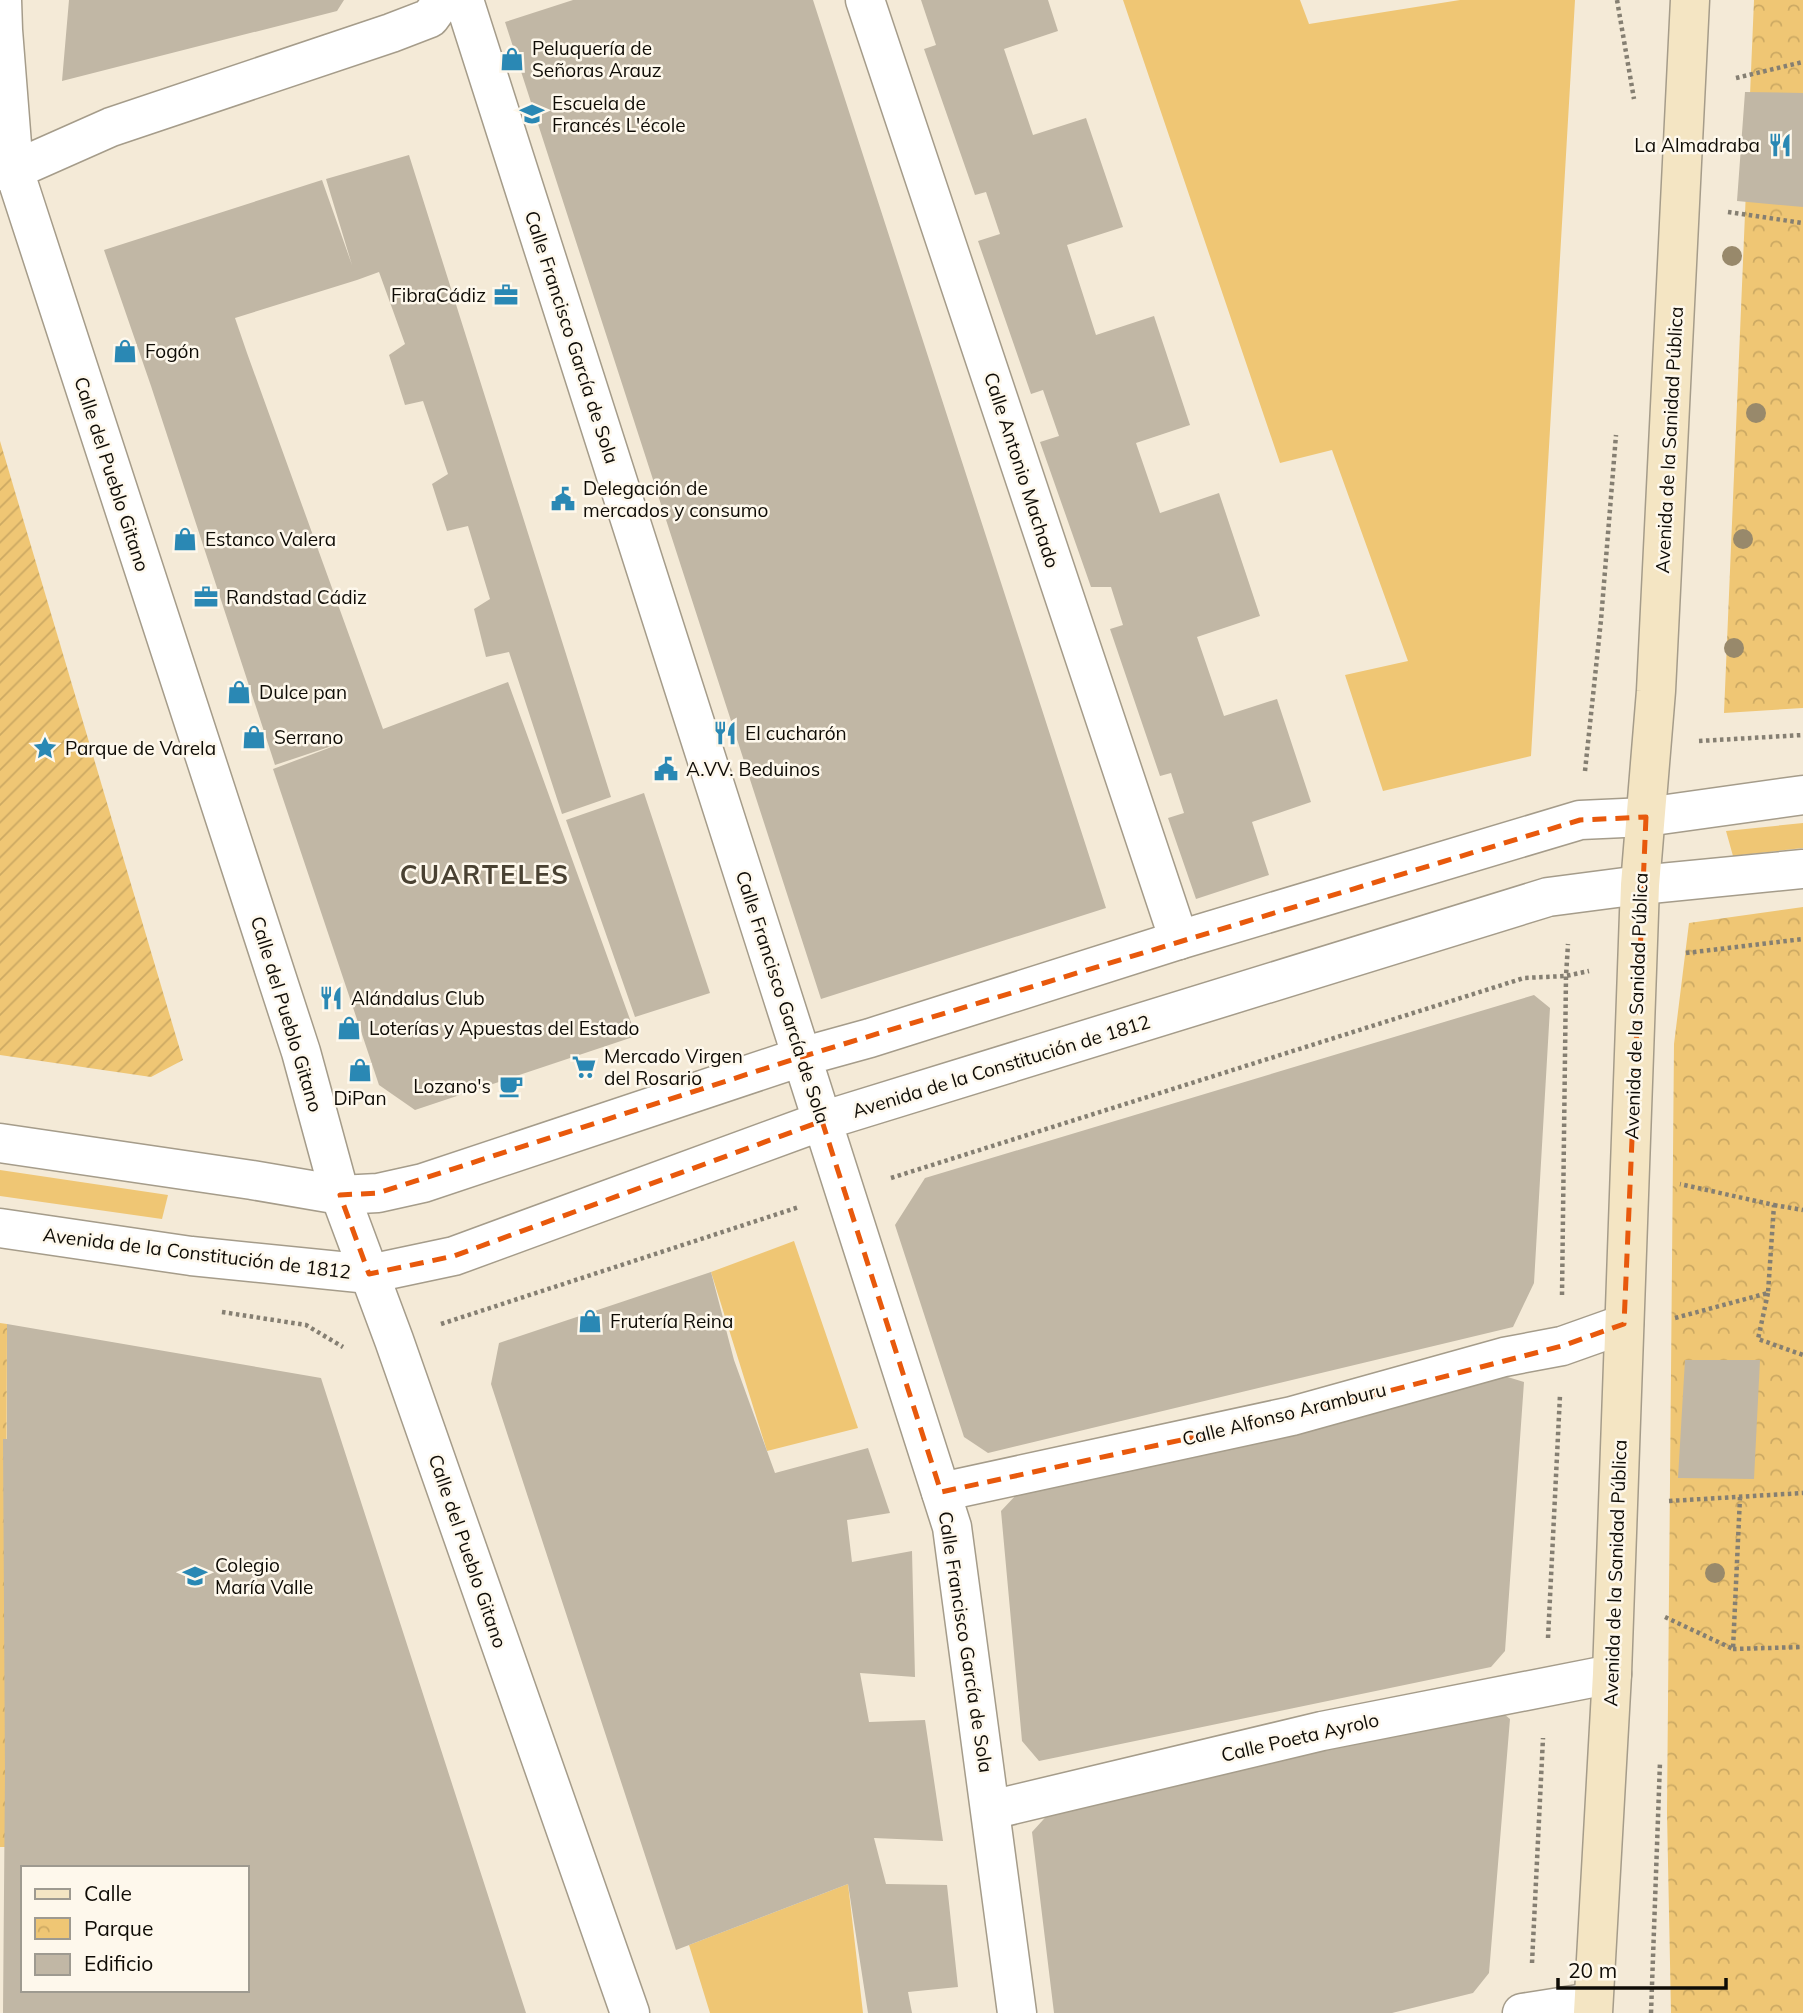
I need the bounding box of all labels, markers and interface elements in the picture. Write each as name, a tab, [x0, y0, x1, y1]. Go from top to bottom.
place label: Peluquería de Señoras Arauz	[532, 36, 662, 82]
shop icon: Peluquería de Señoras Arauz	[498, 45, 526, 73]
place label: Escuela de Francés L'école	[552, 91, 686, 137]
school or university icon: Escuela de Francés L'école	[518, 100, 546, 128]
restaurant icon: La Almadraba	[1766, 131, 1794, 159]
place label: La Almadraba	[1634, 133, 1760, 157]
street label: Calle Francisco García de Sola	[520, 208, 624, 466]
office icon: FibraCádiz	[492, 281, 520, 309]
place label: FibraCádiz	[391, 283, 486, 307]
street label: Avenida de la Sanidad Pública	[1650, 306, 1688, 574]
shop icon: Fogón	[111, 337, 139, 365]
place label: Fogón	[145, 339, 200, 363]
street label: Calle Antonio Machado	[979, 369, 1065, 571]
street label: Calle del Pueblo Gitano	[69, 374, 155, 574]
place label: Delegación de mercados y consumo	[583, 476, 768, 522]
public building icon: Delegación de mercados y consumo	[549, 485, 577, 513]
shop icon: Estanco Valera	[171, 525, 199, 553]
place label: Estanco Valera	[205, 527, 336, 551]
office icon: Randstad Cádiz	[192, 583, 220, 611]
place label: Randstad Cádiz	[226, 585, 367, 609]
shop icon: Dulce pan	[225, 678, 253, 706]
place label: Dulce pan	[259, 680, 347, 704]
restaurant icon: El cucharón	[711, 719, 739, 747]
place label: El cucharón	[745, 721, 847, 745]
shop icon: Serrano	[240, 723, 268, 751]
place label: Serrano	[274, 725, 343, 749]
place icon: Parque de Varela	[31, 734, 59, 762]
place label: Parque de Varela	[65, 736, 216, 760]
public building icon: A.VV. Beduinos	[652, 755, 680, 783]
place label: A.VV. Beduinos	[686, 757, 820, 781]
district label: CUARTELES	[400, 858, 570, 891]
street label: Calle Francisco García de Sola	[731, 868, 835, 1126]
street label: Avenida de la Sanidad Pública	[1619, 872, 1653, 1140]
street label: Calle del Pueblo Gitano	[246, 913, 328, 1115]
restaurant icon: Alándalus Club	[317, 984, 345, 1012]
place label: Alándalus Club	[351, 986, 485, 1010]
street label: Avenida de la Constitución de 1812	[849, 1009, 1153, 1123]
shop icon: Loterías y Apuestas del Estado	[335, 1014, 363, 1042]
place label: Loterías y Apuestas del Estado	[369, 1016, 639, 1040]
place label: Mercado Virgen del Rosario	[604, 1044, 743, 1090]
supermarket icon: Mercado Virgen del Rosario	[570, 1053, 598, 1081]
shop icon: DiPan	[346, 1056, 374, 1084]
cafe icon: Lozano's	[497, 1072, 525, 1100]
place label: Lozano's	[413, 1074, 491, 1098]
place label: DiPan	[333, 1086, 387, 1110]
street label: Avenida de la Constitución de 1812	[42, 1222, 352, 1284]
shop icon: Frutería Reina	[576, 1307, 604, 1335]
place label: Frutería Reina	[610, 1309, 733, 1333]
street label: Calle Alfonso Aramburu	[1180, 1377, 1388, 1451]
street label: Avenida de la Sanidad Pública	[1598, 1439, 1632, 1707]
street label: Calle del Pueblo Gitano	[424, 1451, 512, 1651]
street label: Calle Francisco García de Sola	[933, 1510, 999, 1774]
place label: Colegio María Valle	[215, 1553, 313, 1599]
school or university icon: Colegio María Valle	[181, 1562, 209, 1590]
street label: Calle Poeta Ayrolo	[1219, 1707, 1381, 1767]
legend	[21, 1866, 248, 1992]
text: Calle	[84, 1880, 132, 1906]
text: Parque	[84, 1915, 153, 1941]
scale bar	[1558, 1946, 1726, 1990]
text: Edificio	[84, 1950, 153, 1976]
text: 20 m	[1568, 1957, 1617, 1983]

